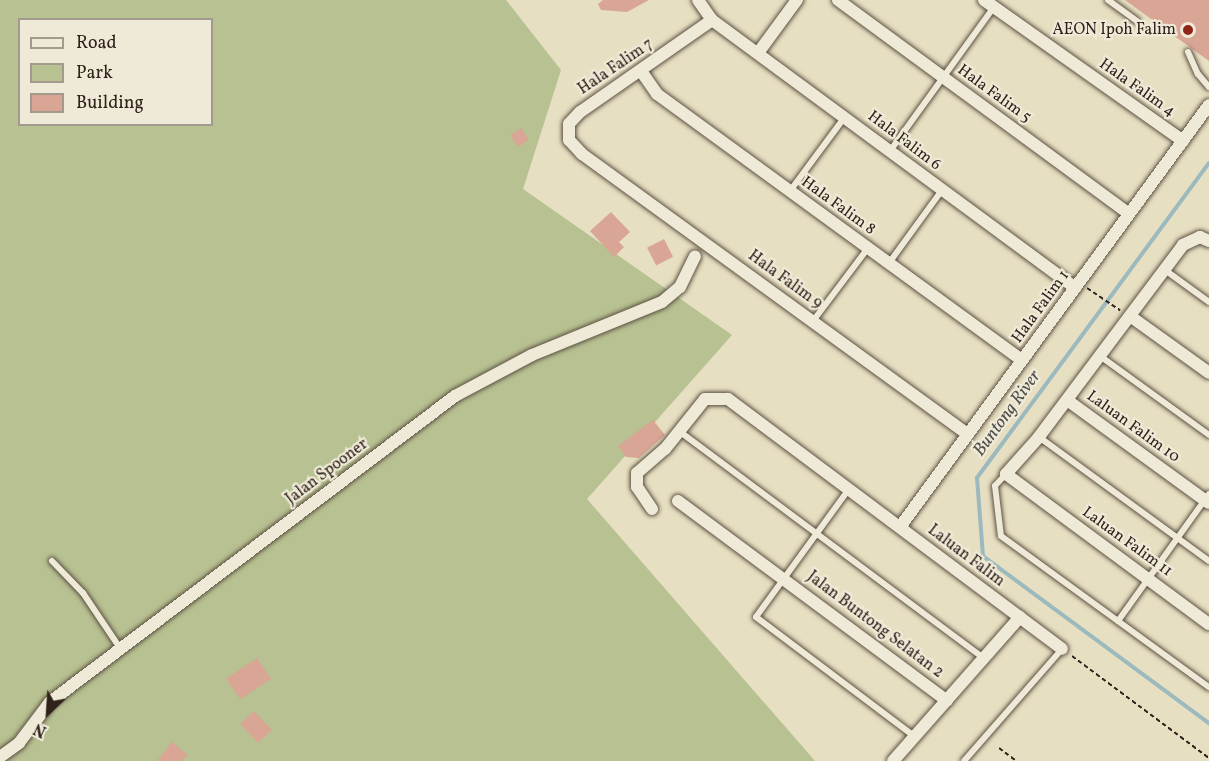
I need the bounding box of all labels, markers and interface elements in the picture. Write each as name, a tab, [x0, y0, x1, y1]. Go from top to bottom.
legend	[18, 18, 213, 126]
place label: AEON Ipoh Falim	[1053, 20, 1176, 40]
marker: AEON Ipoh Falim	[1181, 23, 1195, 37]
text: Road	[76, 31, 117, 56]
street label: Hala Falim 7	[575, 35, 657, 99]
street label: Hala Falim 4	[1095, 55, 1179, 121]
text: Park	[76, 61, 113, 86]
street label: Hala Falim 5	[953, 61, 1035, 127]
text: Building	[76, 91, 144, 116]
street label: Hala Falim 6	[863, 107, 945, 175]
street label: Hala Falim 8	[797, 173, 879, 239]
street label: Hala Falim 9	[744, 247, 826, 313]
street label: Hala Falim 1	[1008, 267, 1074, 347]
water label: Buntong River	[970, 367, 1046, 461]
street label: Laluan Falim 10	[1083, 387, 1183, 467]
street label: Jalan Spooner	[282, 435, 372, 509]
street label: Laluan Falim 11	[1078, 503, 1176, 581]
street label: Laluan Falim	[924, 521, 1008, 591]
street label: Jalan Buntong Selatan 2	[803, 567, 947, 683]
north arrow	[18, 683, 78, 743]
text: N	[30, 717, 50, 742]

